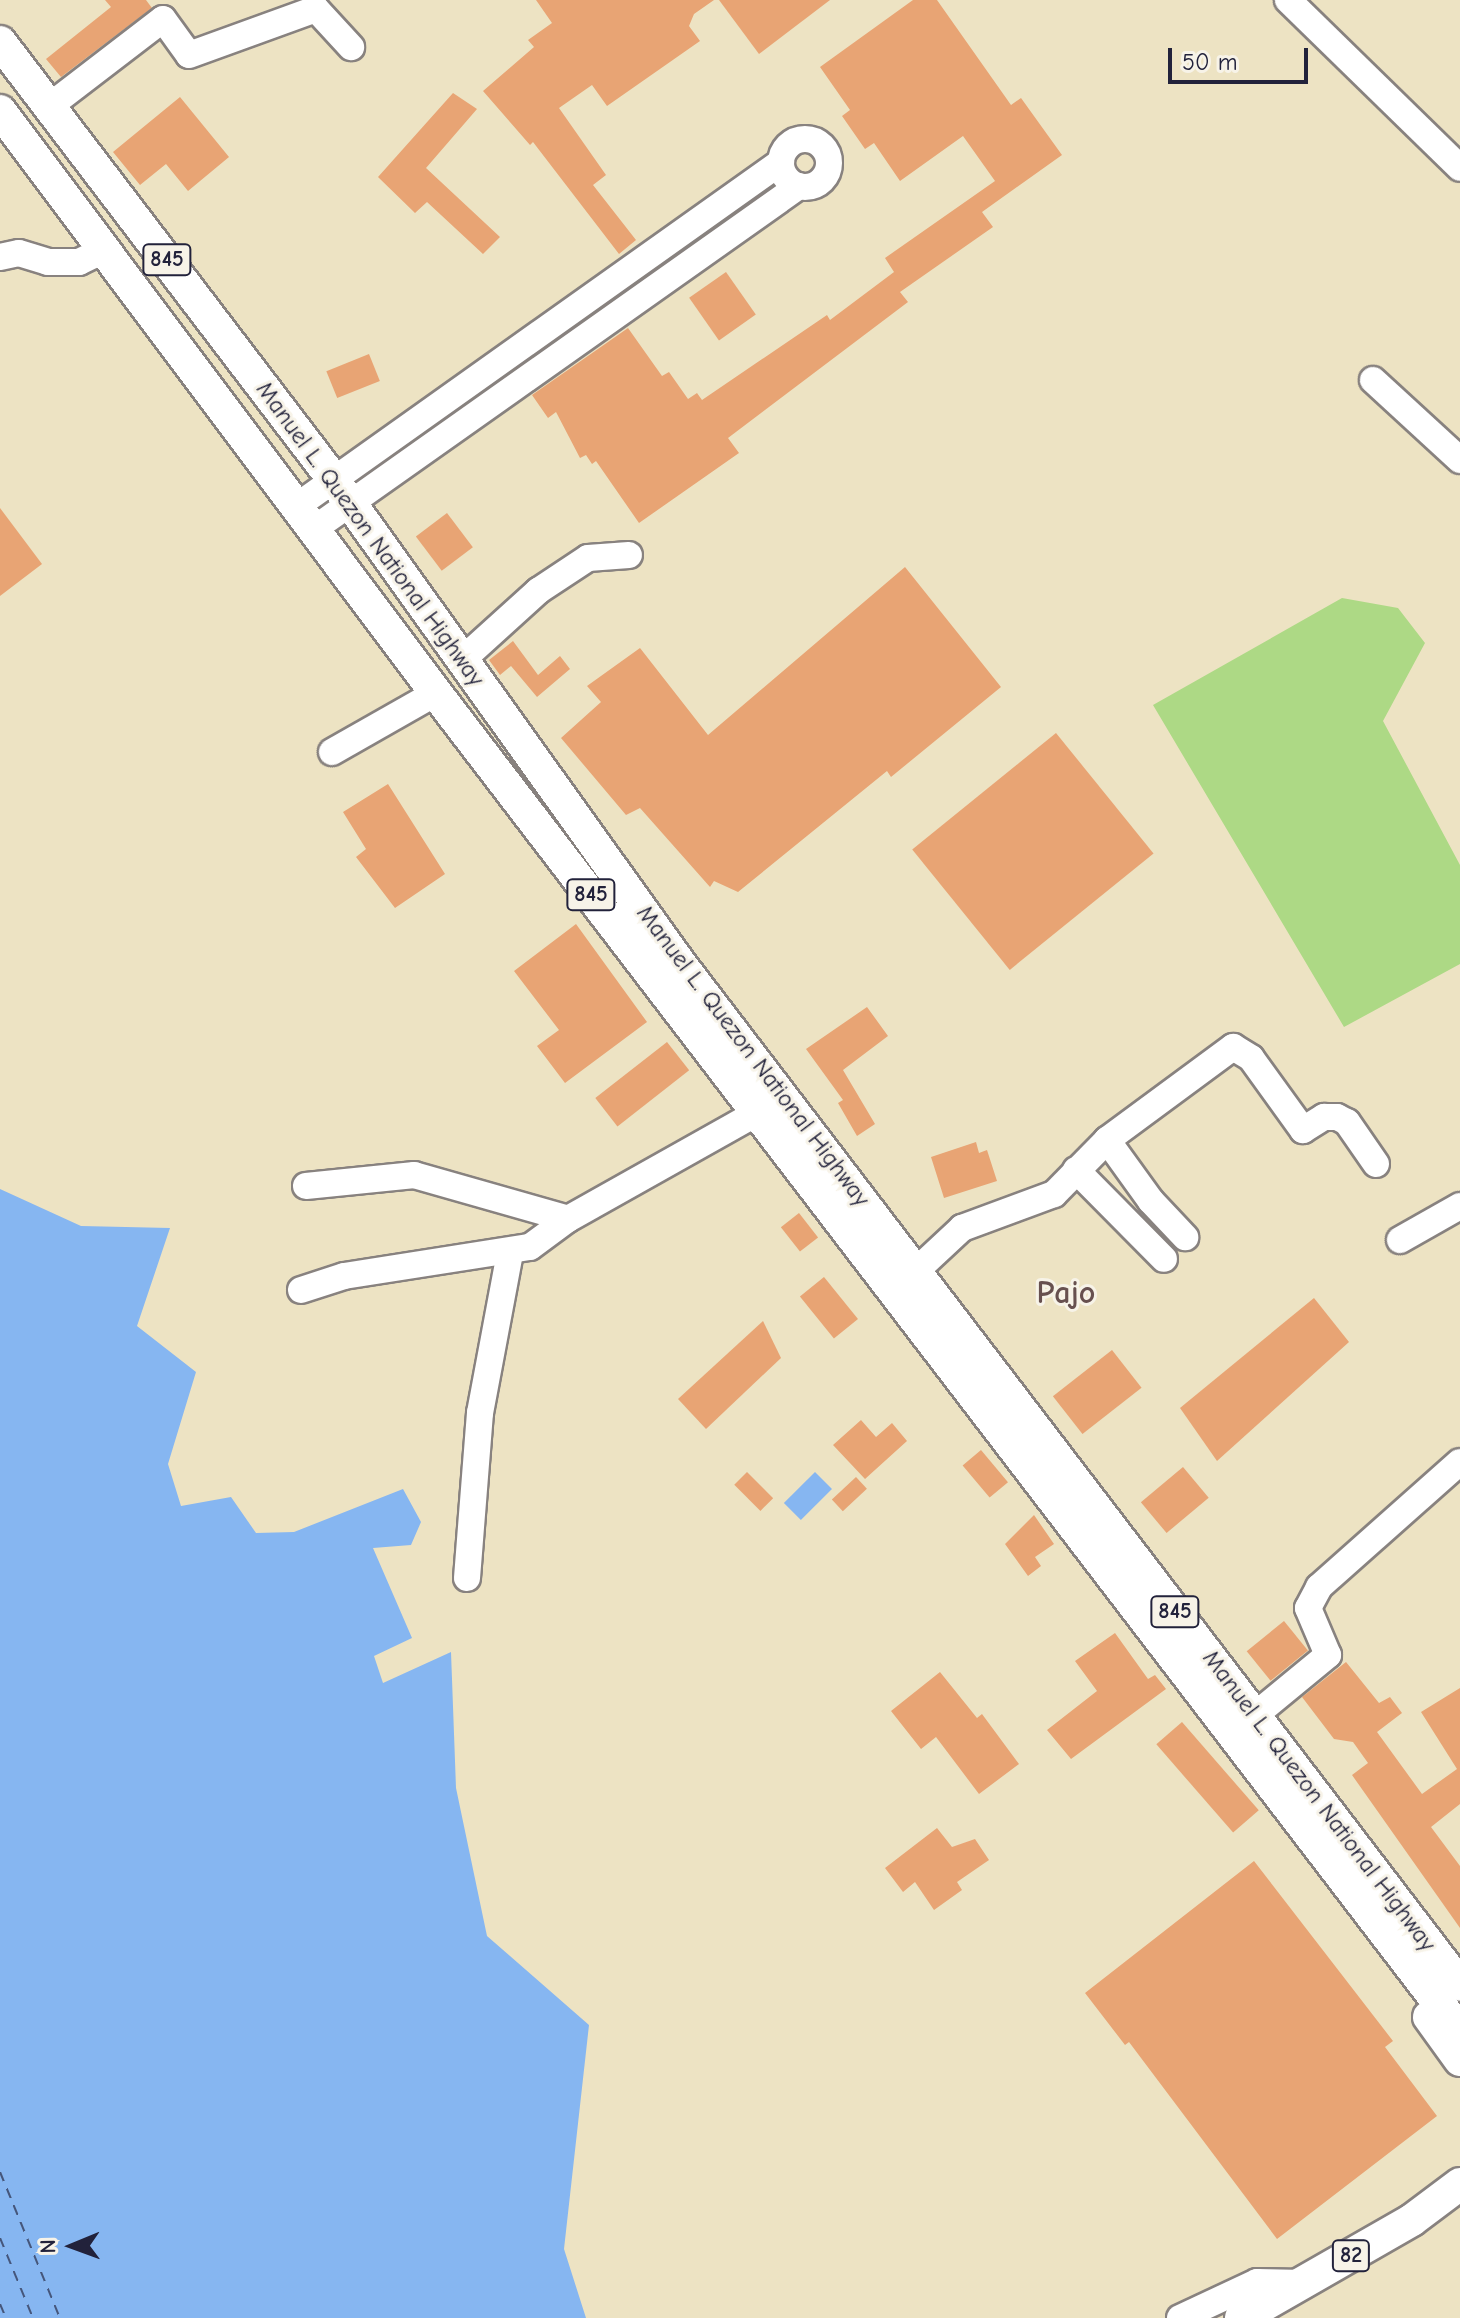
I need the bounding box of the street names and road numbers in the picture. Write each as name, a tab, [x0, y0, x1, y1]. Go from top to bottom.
road number: 845	[141, 242, 193, 278]
street label: Manuel L. Quezon National Highway	[250, 376, 490, 692]
road number: 845	[565, 877, 617, 913]
street label: Manuel L. Quezon National Highway	[630, 900, 876, 1212]
road number: 845	[1149, 1594, 1201, 1630]
street label: Manuel L. Quezon National Highway	[1196, 1645, 1442, 1957]
road number: 82	[1331, 2238, 1371, 2274]

